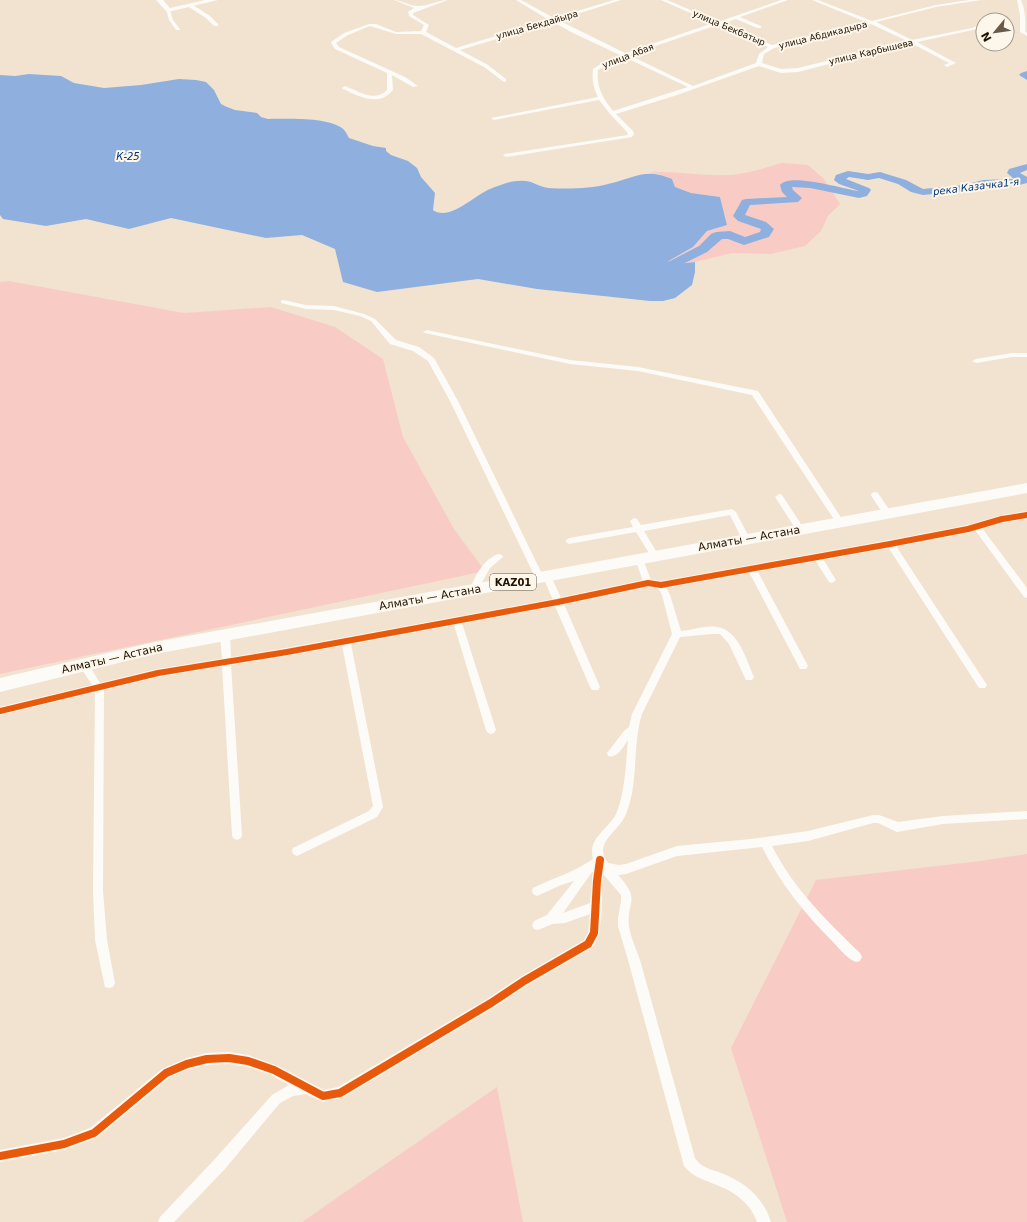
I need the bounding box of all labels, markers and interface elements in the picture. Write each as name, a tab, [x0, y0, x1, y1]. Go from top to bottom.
street label: улица Бекбатыр	[691, 8, 767, 48]
street label: улица Бекдайыра	[495, 9, 579, 41]
north arrow	[975, 12, 1015, 52]
street label: улица Абдикадыра	[778, 19, 868, 51]
text: N	[979, 29, 995, 44]
street label: улица Карбышева	[828, 37, 914, 67]
street label: улица Абая	[601, 42, 655, 70]
water label: К-25	[116, 151, 140, 162]
water label: река Казачка1-я	[931, 176, 1020, 197]
street label: Алматы — Астана	[697, 523, 801, 554]
road number: KАZ01	[490, 574, 536, 590]
street label: Алматы — Астана	[378, 582, 482, 613]
street label: Алматы — Астана	[60, 641, 164, 676]

